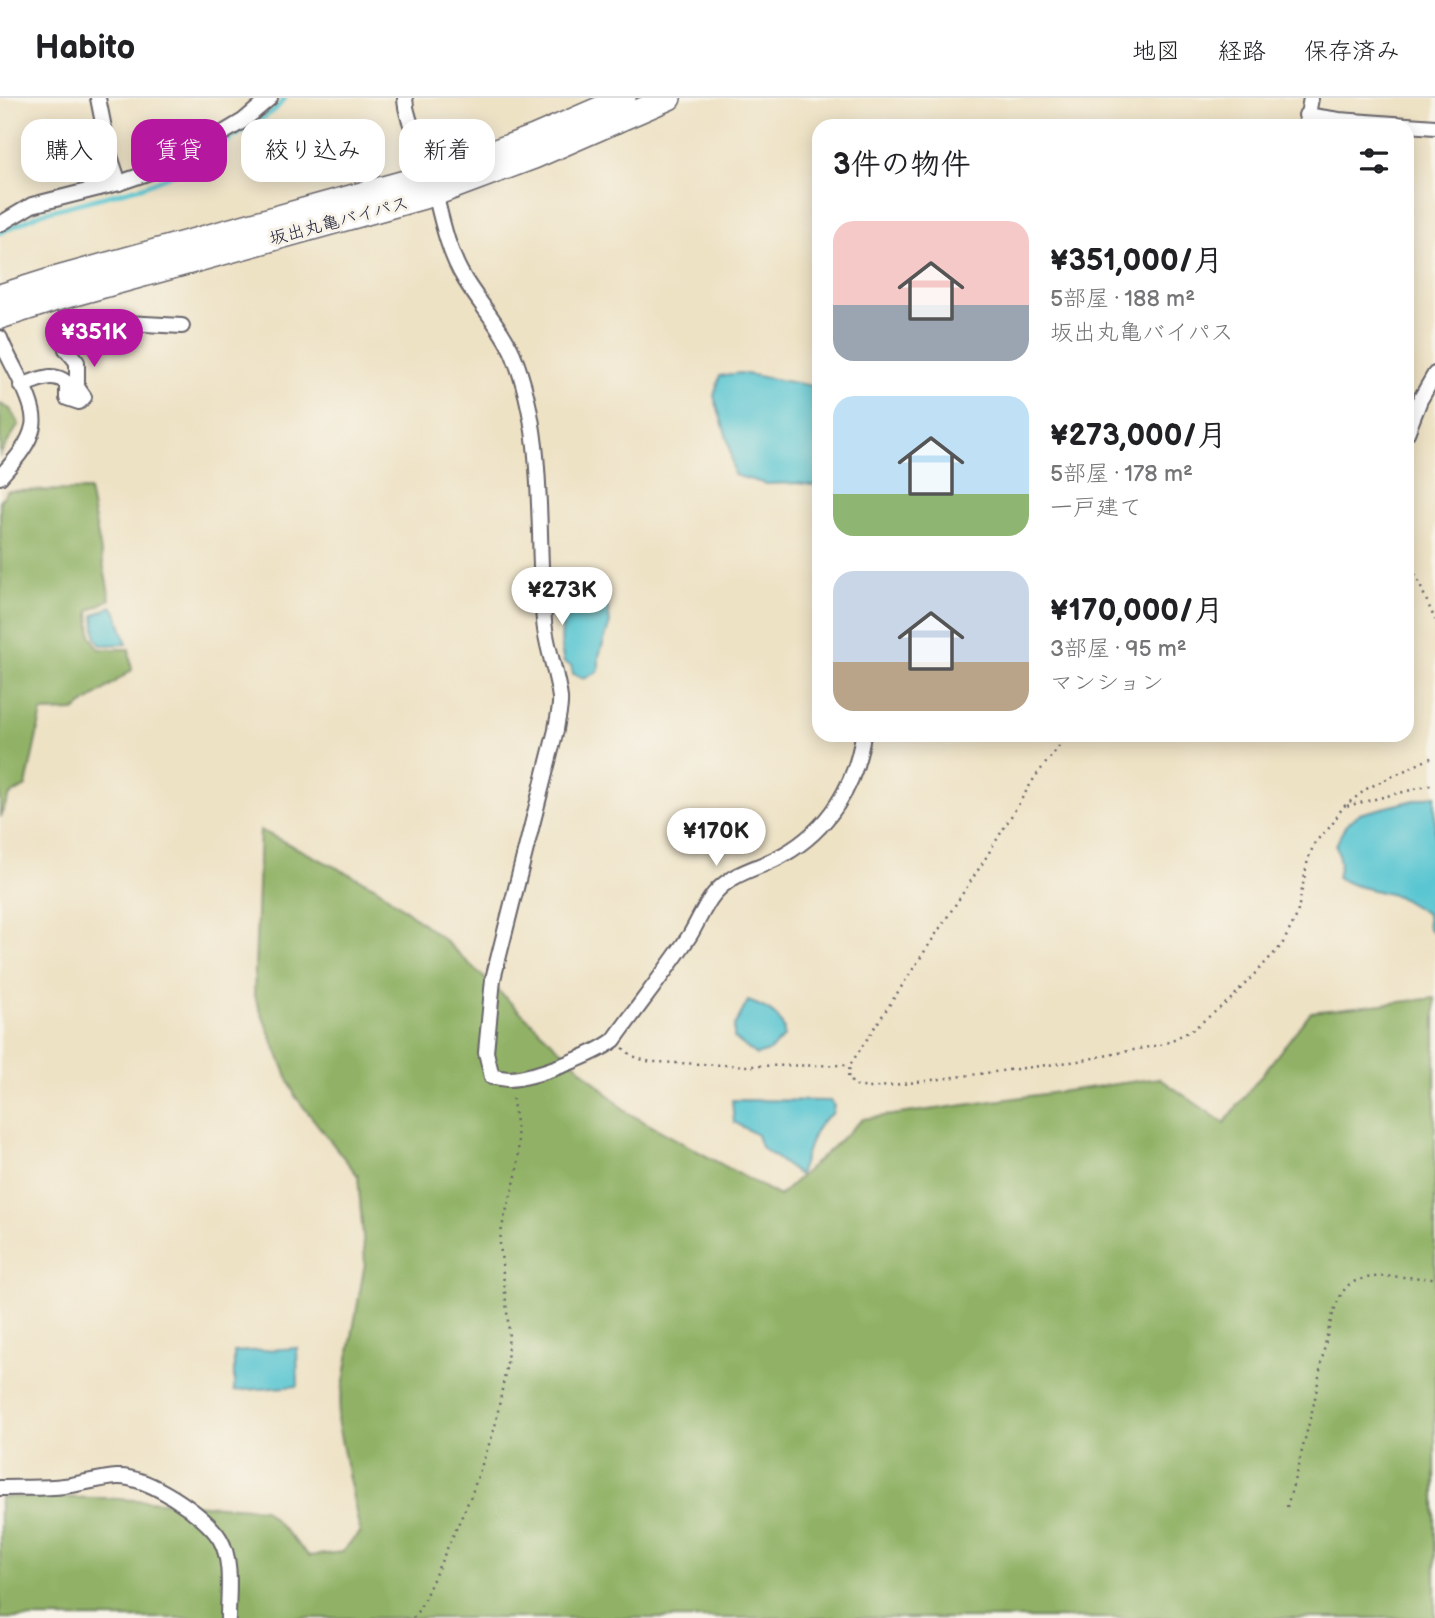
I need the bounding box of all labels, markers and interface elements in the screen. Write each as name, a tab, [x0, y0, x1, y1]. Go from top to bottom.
text: Habito	[35, 28, 135, 68]
text: 地図	[1132, 37, 1180, 66]
text: 経路	[1218, 37, 1266, 66]
text: 保存済み	[1304, 37, 1400, 66]
chip: 購入	[21, 119, 117, 182]
chip: 賃貸	[131, 119, 227, 182]
chip: 絞り込み	[241, 119, 385, 182]
chip: 新着	[399, 119, 495, 182]
icon: filters	[1355, 142, 1393, 180]
text: 3件の物件	[833, 147, 971, 183]
street label: 坂出丸亀バイパス	[267, 192, 411, 250]
text: ¥351,000/月	[1050, 243, 1223, 279]
icon: home	[889, 249, 973, 333]
text: 5部屋 · 188 m²	[1050, 285, 1195, 313]
pin: ¥351K	[45, 310, 143, 369]
text: ¥351K	[61, 318, 127, 346]
text: 坂出丸亀バイパス	[1050, 319, 1234, 347]
text: ¥273,000/月	[1050, 418, 1227, 454]
icon: home	[889, 424, 973, 508]
text: 5部屋 · 178 m²	[1050, 460, 1193, 488]
text: 一戸建て	[1050, 494, 1142, 522]
pin: ¥273K	[513, 568, 611, 627]
text: ¥273K	[527, 576, 597, 604]
text: ¥170,000/月	[1050, 593, 1223, 629]
icon: home	[889, 599, 973, 683]
text: 3部屋 · 95 m²	[1050, 635, 1187, 663]
text: マンション	[1050, 669, 1164, 697]
pin: ¥170K	[667, 808, 765, 868]
text: ¥170K	[683, 817, 749, 845]

